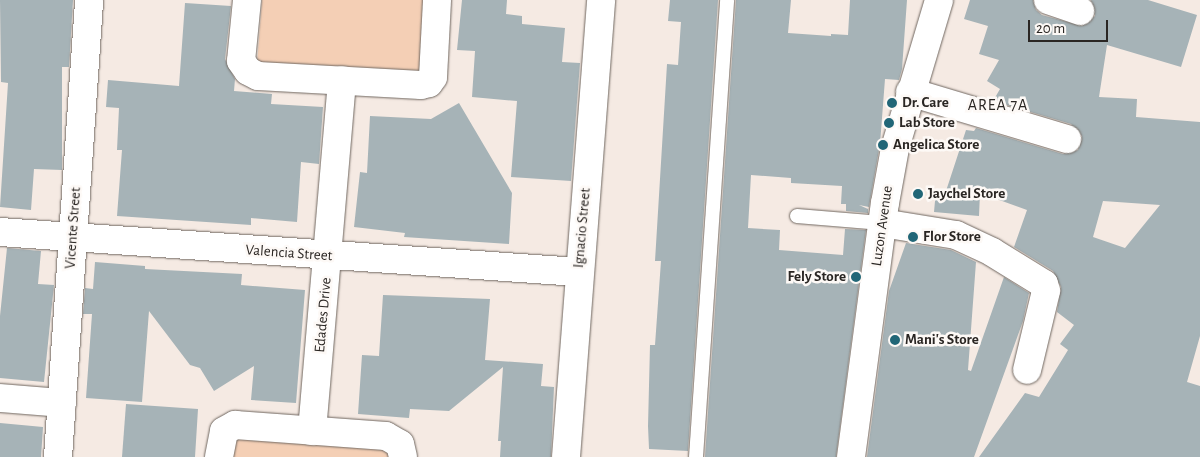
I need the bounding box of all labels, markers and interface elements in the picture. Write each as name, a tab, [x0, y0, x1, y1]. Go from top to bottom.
scale bar	[1030, 10, 1110, 42]
text: 20 m	[1036, 21, 1065, 36]
place label: Dr. Care	[902, 94, 949, 112]
district label: AREA 7A	[967, 95, 1029, 115]
marker: Dr. Care	[886, 97, 898, 109]
place label: Lab Store	[899, 114, 955, 132]
marker: Lab Store	[883, 117, 895, 129]
place label: Angelica Store	[893, 136, 979, 154]
marker: Angelica Store	[877, 139, 889, 151]
street label: Luzon Avenue	[867, 185, 897, 267]
place label: Jaychel Store	[928, 185, 1005, 203]
street label: Vicente Street	[61, 187, 85, 269]
street label: Ignacio Street	[570, 187, 594, 269]
marker: Jaychel Store	[912, 188, 924, 200]
place label: Flor Store	[923, 228, 981, 246]
marker: Flor Store	[907, 231, 919, 243]
street label: Valencia Street	[245, 241, 333, 265]
place label: Fely Store	[788, 268, 846, 286]
marker: Fely Store	[850, 271, 862, 283]
street label: Edades Drive	[311, 277, 335, 353]
place label: Mani's Store	[905, 331, 979, 349]
marker: Mani's Store	[889, 334, 901, 346]

